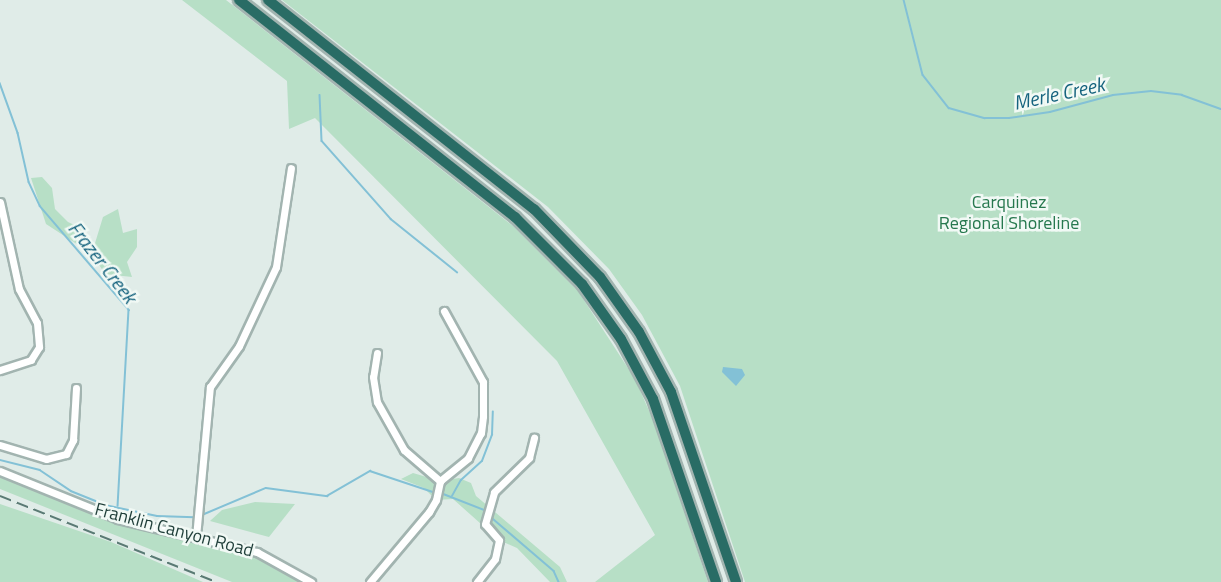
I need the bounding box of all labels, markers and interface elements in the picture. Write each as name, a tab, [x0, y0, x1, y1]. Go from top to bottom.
water label: Merle Creek	[1011, 72, 1107, 114]
park label: Carquinez Regional Shoreline	[939, 192, 1079, 234]
water label: Frazer Creek	[64, 216, 142, 308]
street label: Franklin Canyon Road	[92, 498, 256, 562]

